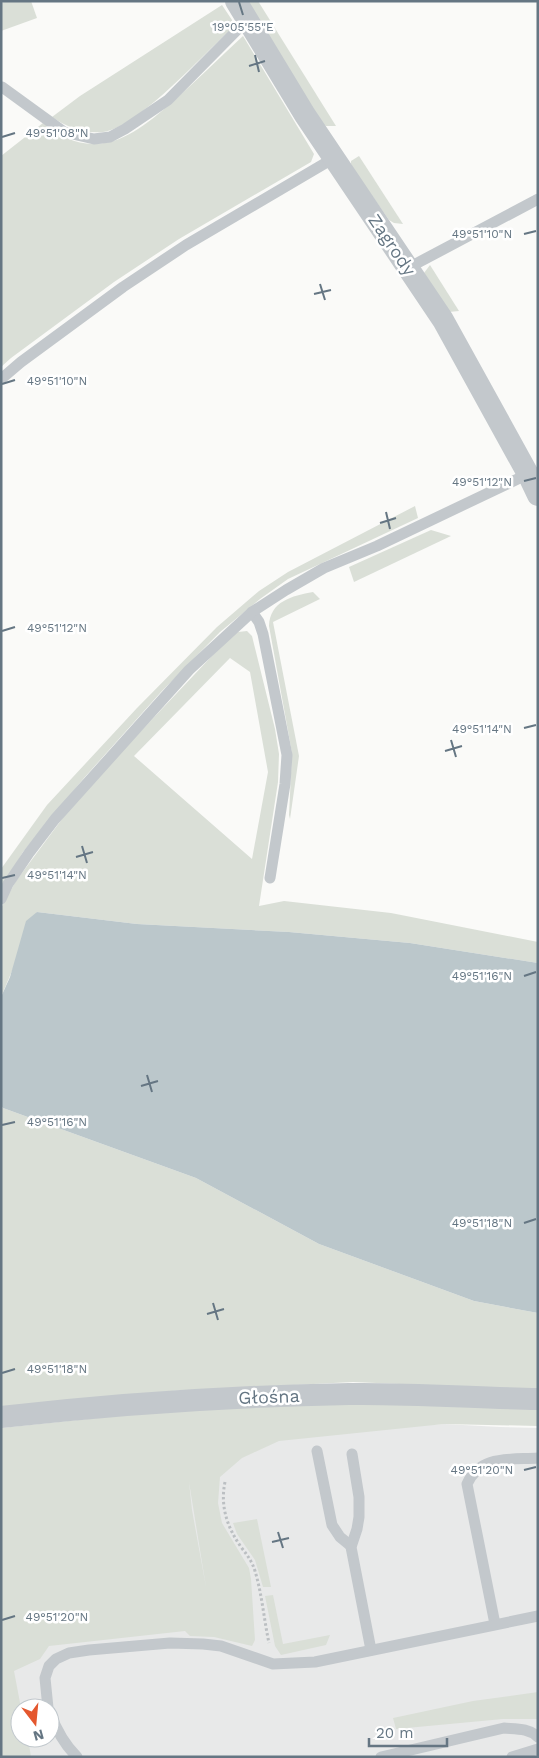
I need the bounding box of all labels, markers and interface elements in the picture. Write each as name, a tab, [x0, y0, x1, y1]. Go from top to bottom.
text: 19°05'55"E	[212, 20, 274, 34]
text: 49°51'08"N	[25, 126, 89, 140]
street label: Zagrody	[364, 210, 421, 280]
text: 49°51'10"N	[452, 227, 512, 241]
text: 49°51'10"N	[27, 374, 87, 388]
text: 49°51'12"N	[452, 475, 512, 489]
text: 49°51'12"N	[27, 621, 87, 635]
text: 49°51'14"N	[452, 722, 512, 736]
text: 49°51'14"N	[27, 868, 87, 882]
text: 49°51'16"N	[452, 969, 512, 983]
text: 49°51'16"N	[27, 1115, 87, 1129]
text: 49°51'18"N	[452, 1216, 512, 1230]
text: 49°51'18"N	[27, 1362, 87, 1376]
street label: Głośna	[238, 1385, 300, 1408]
text: 49°51'20"N	[451, 1463, 513, 1477]
text: 49°51'20"N	[26, 1610, 88, 1624]
north arrow	[10, 1698, 60, 1748]
scale bar	[369, 1716, 446, 1748]
text: 20 m	[376, 1724, 414, 1742]
text: N	[31, 1726, 46, 1745]

